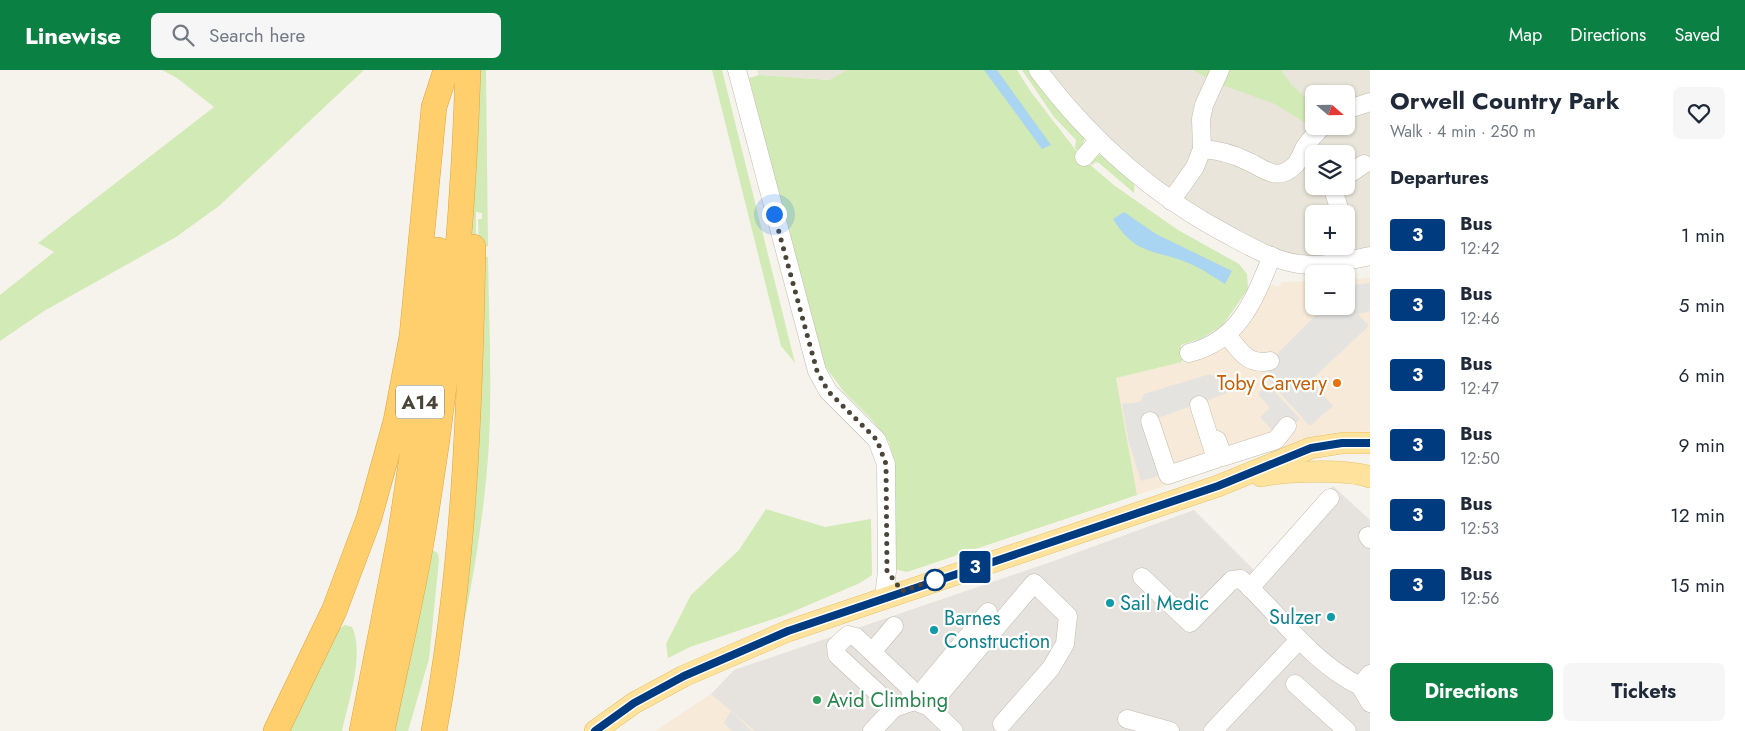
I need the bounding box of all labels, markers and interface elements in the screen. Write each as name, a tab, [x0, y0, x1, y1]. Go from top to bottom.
search box	[151, 13, 501, 58]
text: Linewise	[25, 18, 121, 53]
icon: search	[169, 21, 197, 49]
text: Search here	[209, 22, 305, 49]
text: Map	[1509, 22, 1542, 48]
text: Directions	[1570, 22, 1646, 48]
text: Saved	[1674, 22, 1720, 48]
text: Orwell Country Park	[1390, 83, 1620, 118]
north arrow	[1305, 85, 1355, 135]
map controls	[1305, 85, 1355, 315]
button: heart	[1673, 87, 1725, 139]
text: Walk · 4 min · 250 m	[1390, 120, 1536, 143]
button: layers	[1305, 145, 1355, 195]
text: Departures	[1390, 164, 1489, 191]
your location	[762, 202, 787, 227]
button: +	[1305, 205, 1355, 255]
text: Bus	[1460, 210, 1492, 237]
text: 3	[1412, 222, 1423, 248]
text: 1 min	[1681, 222, 1725, 249]
text: 12:42	[1460, 237, 1500, 260]
button: −	[1305, 265, 1355, 315]
text: Bus	[1460, 280, 1492, 307]
text: 3	[1412, 292, 1423, 318]
text: 5 min	[1679, 292, 1725, 319]
text: 12:46	[1460, 307, 1500, 330]
text: Bus	[1460, 350, 1492, 377]
text: 3	[1412, 362, 1423, 388]
text: 6 min	[1679, 362, 1725, 389]
place label: Toby Carvery	[1217, 369, 1327, 398]
marker: Toby Carvery	[1331, 377, 1343, 389]
text: 12:47	[1460, 377, 1499, 400]
road number: A14	[396, 386, 444, 418]
text: Bus	[1460, 420, 1492, 447]
text: 3	[1412, 432, 1423, 458]
text: 9 min	[1679, 432, 1725, 459]
text: 12:50	[1460, 447, 1500, 470]
text: Bus	[1460, 490, 1492, 517]
text: 3	[1412, 502, 1423, 528]
text: 12 min	[1670, 502, 1725, 529]
text: 12:53	[1460, 517, 1499, 540]
line badge: 3	[959, 551, 991, 583]
text: 3	[969, 554, 981, 580]
text: Bus	[1460, 560, 1492, 587]
unlabelled marker	[924, 569, 946, 591]
text: 3	[1412, 572, 1423, 598]
text: 15 min	[1670, 572, 1725, 599]
text: 12:56	[1460, 587, 1499, 610]
place label: Sail Medic	[1120, 589, 1209, 618]
marker: Sail Medic	[1104, 597, 1116, 609]
place label: Sulzer	[1269, 603, 1321, 632]
place label: Barnes Construction	[944, 604, 1050, 656]
marker: Sulzer	[1325, 611, 1337, 623]
marker: Barnes Construction	[928, 624, 940, 636]
button: Directions	[1390, 663, 1553, 721]
button: Tickets	[1563, 663, 1725, 721]
place label: Avid Climbing	[827, 686, 948, 715]
marker: Avid Climbing	[811, 694, 823, 706]

